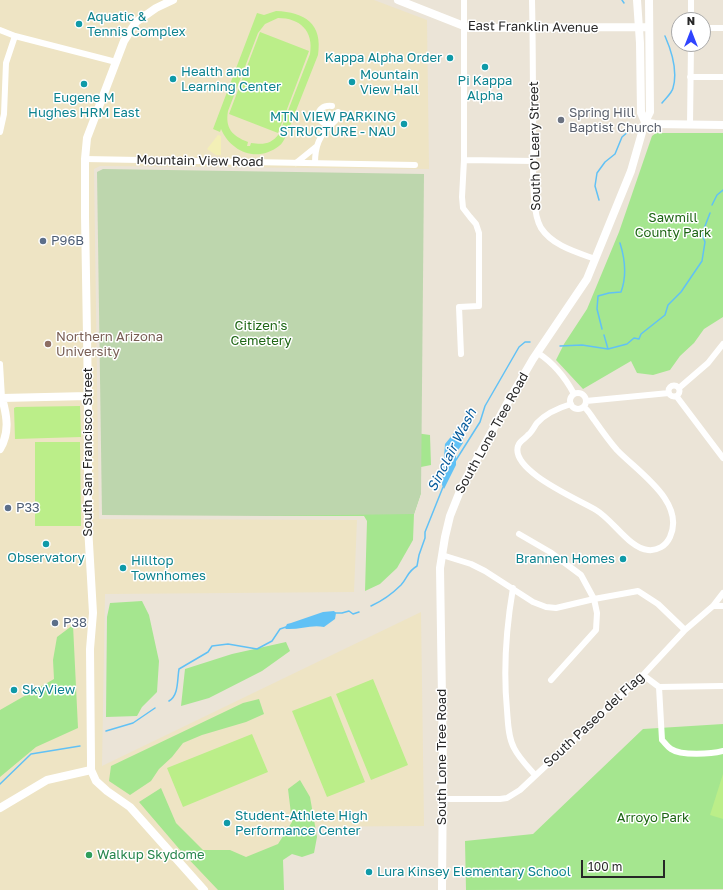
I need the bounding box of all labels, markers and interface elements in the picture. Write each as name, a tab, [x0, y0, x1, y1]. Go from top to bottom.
place label: Aquatic & Tennis Complex	[87, 9, 186, 40]
north arrow	[671, 12, 711, 52]
text: N	[687, 14, 695, 27]
street label: East Franklin Avenue	[468, 18, 598, 36]
marker: Aquatic & Tennis Complex	[74, 19, 84, 29]
place label: Kappa Alpha Order	[325, 50, 442, 66]
marker: Kappa Alpha Order	[445, 53, 455, 63]
marker: Pi Kappa Alpha	[480, 62, 490, 72]
place label: Health and Learning Center	[181, 64, 281, 95]
place label: Mountain View Hall	[360, 67, 419, 98]
place label: Pi Kappa Alpha	[458, 73, 512, 104]
marker: Health and Learning Center	[168, 74, 178, 84]
marker: Mountain View Hall	[347, 77, 357, 87]
marker: Eugene M Hughes HRM East	[79, 79, 89, 89]
street label: South O'Leary Street	[526, 81, 544, 211]
place label: Eugene M Hughes HRM East	[28, 90, 140, 121]
place label: Spring Hill Baptist Church	[569, 105, 662, 136]
place label: MTN VIEW PARKING STRUCTURE - NAU	[270, 109, 396, 140]
marker: Spring Hill Baptist Church	[556, 115, 566, 125]
marker: MTN VIEW PARKING STRUCTURE - NAU	[399, 119, 409, 129]
street label: Mountain View Road	[136, 152, 264, 170]
park label: Sawmill County Park	[635, 210, 711, 241]
place label: P96B	[51, 233, 84, 249]
marker: P96B	[38, 236, 48, 246]
park label: Citizen's Cemetery	[231, 318, 291, 349]
place label: Northern Arizona University	[56, 329, 163, 360]
marker: Northern Arizona University	[43, 339, 53, 349]
street label: South San Francisco Street	[80, 367, 96, 537]
street label: South Lone Tree Road	[452, 370, 532, 496]
water label: Sinclair Wash	[424, 406, 480, 494]
place label: P33	[16, 500, 40, 516]
marker: P33	[3, 503, 13, 513]
marker: Observatory	[41, 539, 51, 549]
place label: Observatory	[7, 550, 85, 566]
place label: Brannen Homes	[516, 551, 615, 567]
place label: Hilltop Townhomes	[131, 553, 206, 584]
marker: Brannen Homes	[618, 554, 628, 564]
marker: Hilltop Townhomes	[118, 563, 128, 573]
place label: P38	[63, 615, 87, 631]
marker: P38	[50, 618, 60, 628]
street label: South Paseo del Flag	[540, 669, 648, 771]
place label: SkyView	[22, 682, 75, 698]
marker: SkyView	[9, 685, 19, 695]
street label: South Lone Tree Road	[434, 689, 450, 825]
place label: Student-Athlete High Performance Center	[235, 808, 368, 839]
park label: Arroyo Park	[617, 810, 689, 826]
marker: Student-Athlete High Performance Center	[222, 818, 232, 828]
place label: Walkup Skydome	[97, 847, 205, 863]
marker: Walkup Skydome	[84, 850, 94, 860]
scale bar	[583, 852, 667, 878]
text: 100 m	[588, 859, 622, 874]
place label: Lura Kinsey Elementary School	[377, 864, 571, 880]
marker: Lura Kinsey Elementary School	[364, 867, 374, 877]

